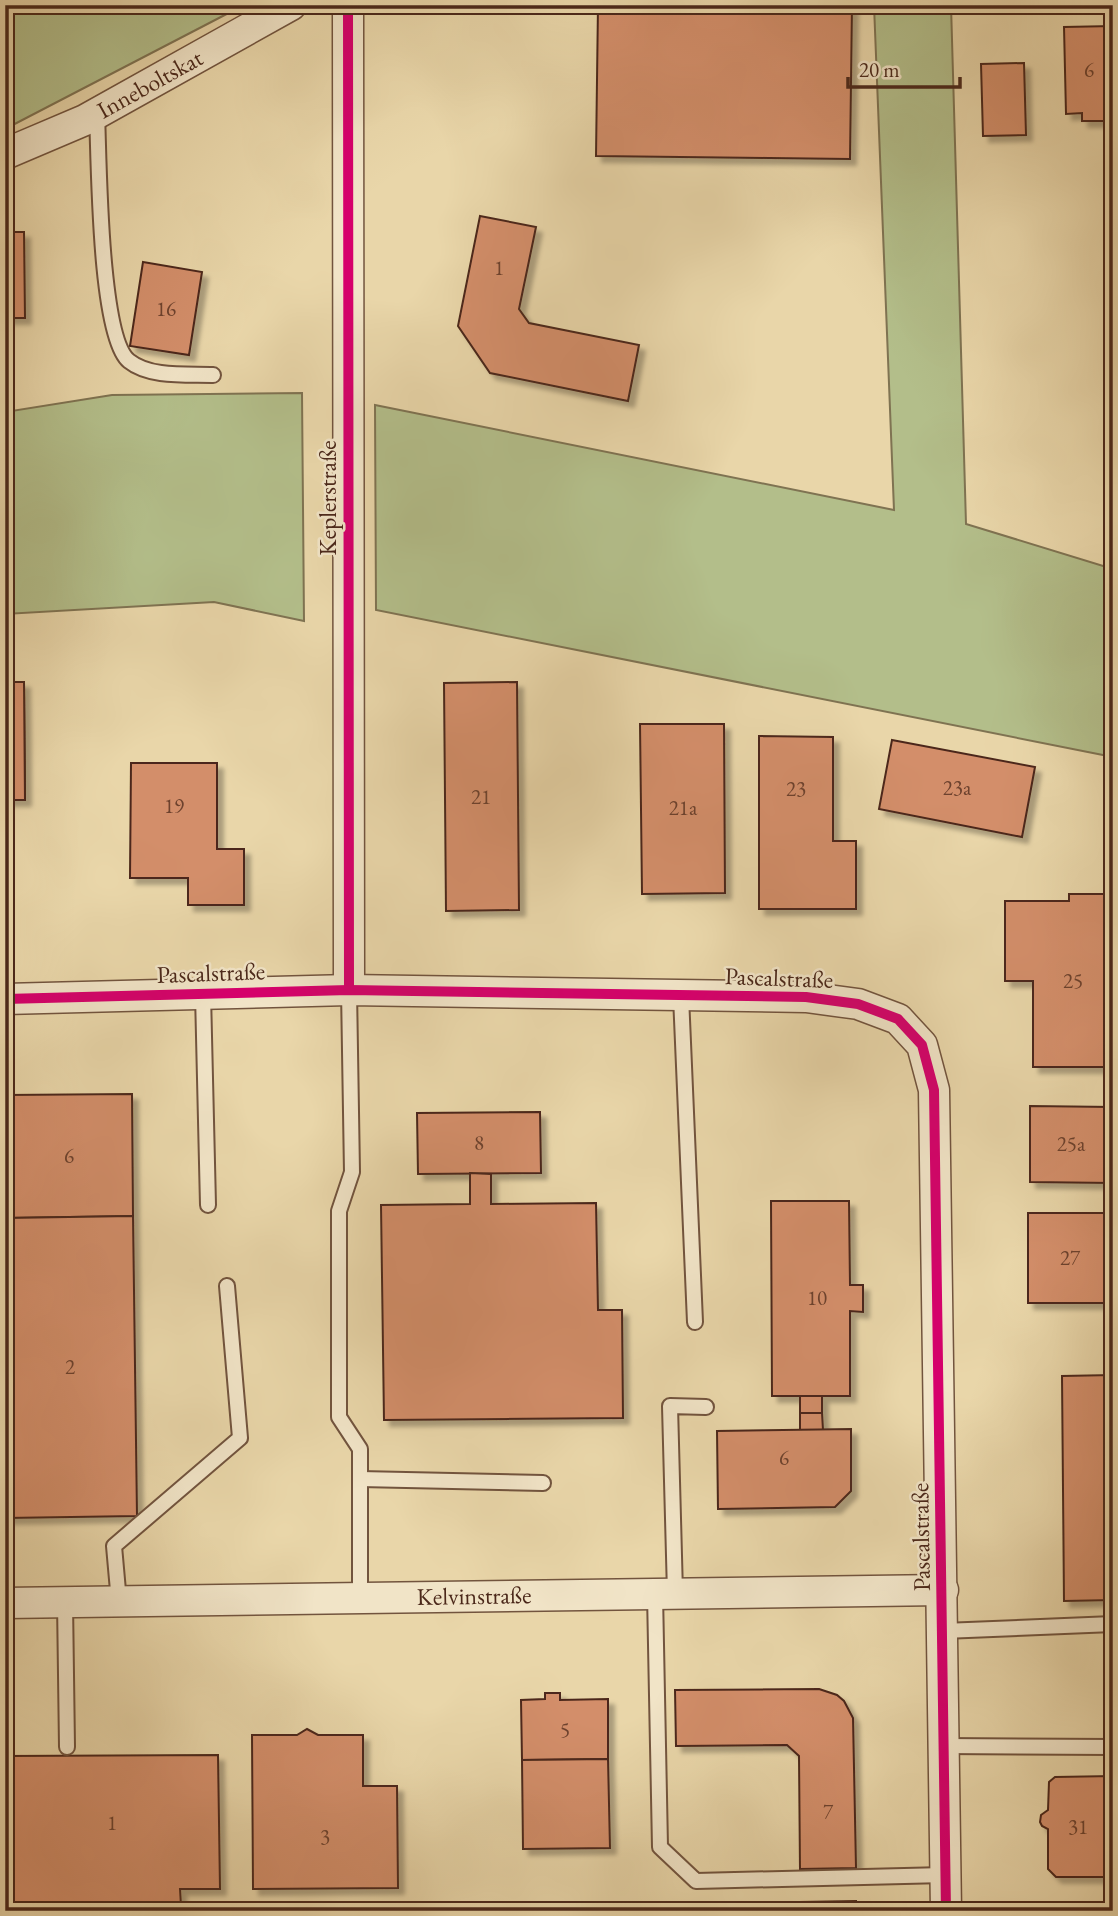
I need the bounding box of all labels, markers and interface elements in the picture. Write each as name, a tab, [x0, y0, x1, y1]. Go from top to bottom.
street label: Inneboltskat	[91, 42, 208, 125]
scale bar	[848, 46, 960, 90]
text: 20 m	[859, 56, 900, 83]
house number: 6	[1084, 56, 1094, 83]
house number: 1	[494, 254, 504, 281]
house number: 16	[156, 295, 176, 322]
street label: Keplerstraße	[312, 440, 343, 556]
house number: 23a	[943, 774, 972, 801]
house number: 23	[786, 775, 806, 802]
house number: 21	[471, 783, 491, 810]
house number: 19	[164, 792, 184, 819]
house number: 21a	[669, 794, 698, 821]
street label: Pascalstraße	[156, 955, 266, 990]
street label: Pascalstraße	[724, 960, 834, 995]
house number: 25	[1063, 967, 1083, 994]
house number: 8	[474, 1129, 484, 1156]
house number: 25a	[1057, 1130, 1086, 1157]
house number: 6	[64, 1142, 74, 1169]
house number: 27	[1060, 1244, 1081, 1271]
house number: 10	[807, 1284, 827, 1311]
house number: 2	[65, 1353, 75, 1380]
house number: 6	[779, 1444, 789, 1471]
street label: Pascalstraße	[904, 1483, 937, 1592]
street label: Kelvinstraße	[416, 1579, 532, 1612]
house number: 5	[560, 1716, 570, 1743]
house number: 7	[823, 1798, 834, 1825]
house number: 1	[107, 1809, 117, 1836]
house number: 31	[1068, 1813, 1088, 1840]
house number: 3	[320, 1823, 330, 1850]

